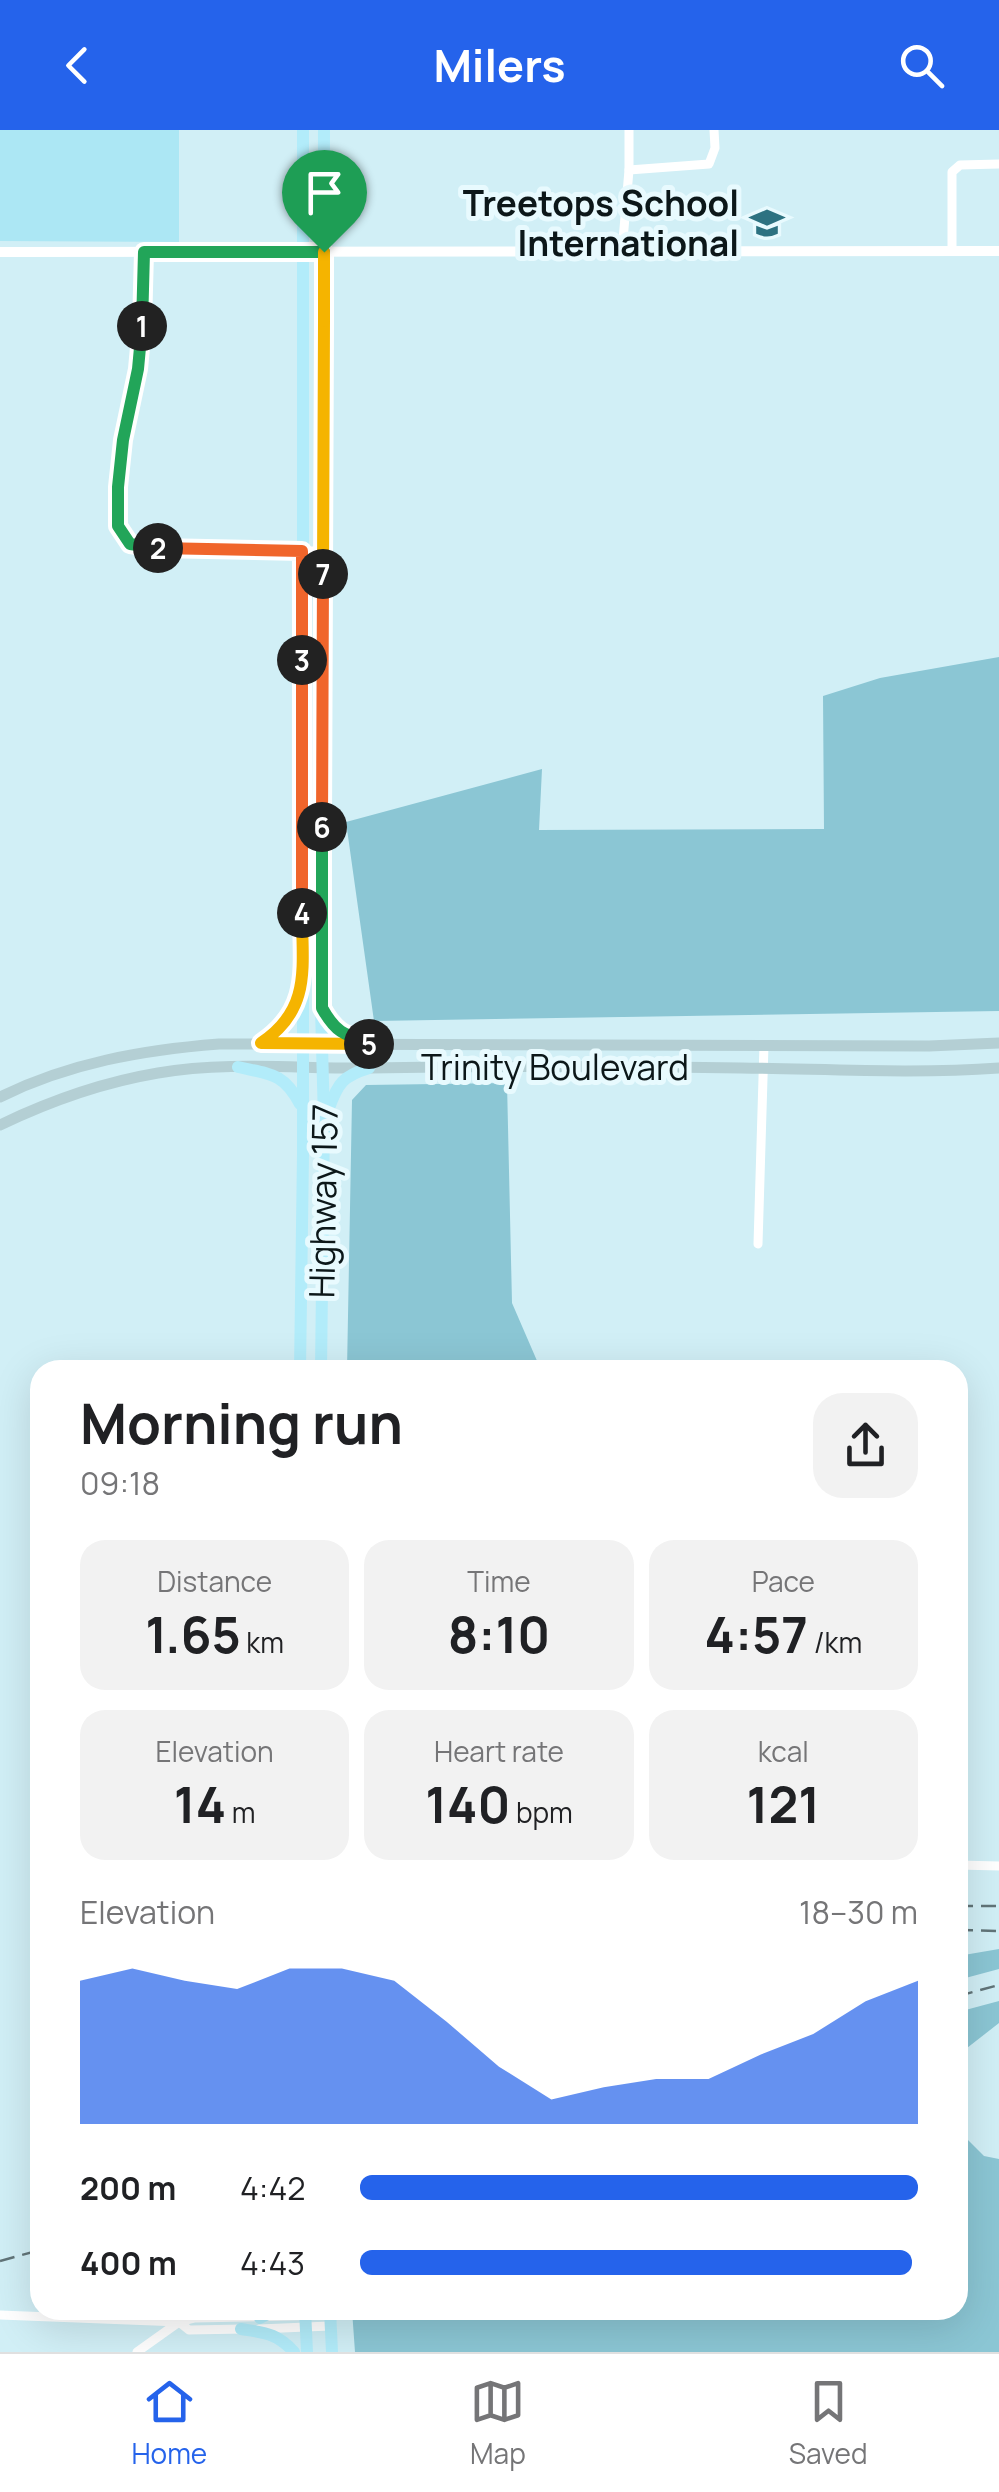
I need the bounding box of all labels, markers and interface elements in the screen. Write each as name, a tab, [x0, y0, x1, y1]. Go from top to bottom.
text: Milers	[433, 34, 566, 96]
icon: back	[50, 38, 105, 93]
icon: search	[894, 38, 949, 93]
pin	[282, 150, 367, 253]
icon: arrive	[297, 165, 352, 220]
place label: Treetops School International	[463, 179, 739, 267]
school or university icon: Treetops School International	[748, 204, 786, 242]
pin: 1	[117, 301, 167, 351]
text: 1	[136, 307, 148, 345]
pin: 2	[133, 523, 183, 573]
text: 2	[150, 529, 166, 567]
pin: 7	[298, 549, 348, 599]
text: 7	[316, 555, 330, 593]
pin: 3	[277, 635, 327, 685]
text: 3	[294, 641, 310, 679]
pin: 6	[297, 802, 347, 852]
text: 6	[313, 808, 331, 846]
pin: 4	[277, 888, 327, 938]
text: 4	[293, 894, 311, 932]
pin: 5	[344, 1019, 394, 1069]
text: 5	[361, 1025, 377, 1063]
street label: Trinity Boulevard	[421, 1043, 689, 1091]
street label: Highway 157	[297, 1103, 349, 1299]
text: Morning run	[80, 1385, 403, 1461]
button: share	[813, 1393, 918, 1498]
text: 09:18	[80, 1461, 160, 1505]
text: Distance	[157, 1562, 272, 1600]
text: Time	[467, 1562, 531, 1600]
text: Pace	[752, 1562, 815, 1600]
text: 1.65	[145, 1600, 241, 1668]
text: 8:10	[448, 1600, 550, 1668]
text: 4:57	[705, 1600, 808, 1668]
text: km	[241, 1623, 284, 1661]
text: /km	[808, 1623, 862, 1661]
text: Elevation	[156, 1732, 274, 1770]
text: Heart rate	[434, 1732, 564, 1770]
text: kcal	[758, 1732, 809, 1770]
text: 14	[174, 1770, 226, 1838]
text: 140	[425, 1770, 510, 1838]
text: 121	[747, 1770, 820, 1838]
text: m	[226, 1793, 256, 1831]
text: bpm	[510, 1793, 573, 1831]
text: Elevation	[80, 1890, 215, 1934]
text: 18–30 m	[799, 1890, 918, 1934]
text: 200 m	[80, 2166, 176, 2210]
text: 4:42	[240, 2166, 306, 2210]
text: 400 m	[80, 2241, 177, 2285]
text: 4:43	[240, 2241, 305, 2285]
tab: Home	[131, 2374, 207, 2472]
tab: Map	[470, 2374, 526, 2472]
tab: Saved	[789, 2374, 868, 2472]

